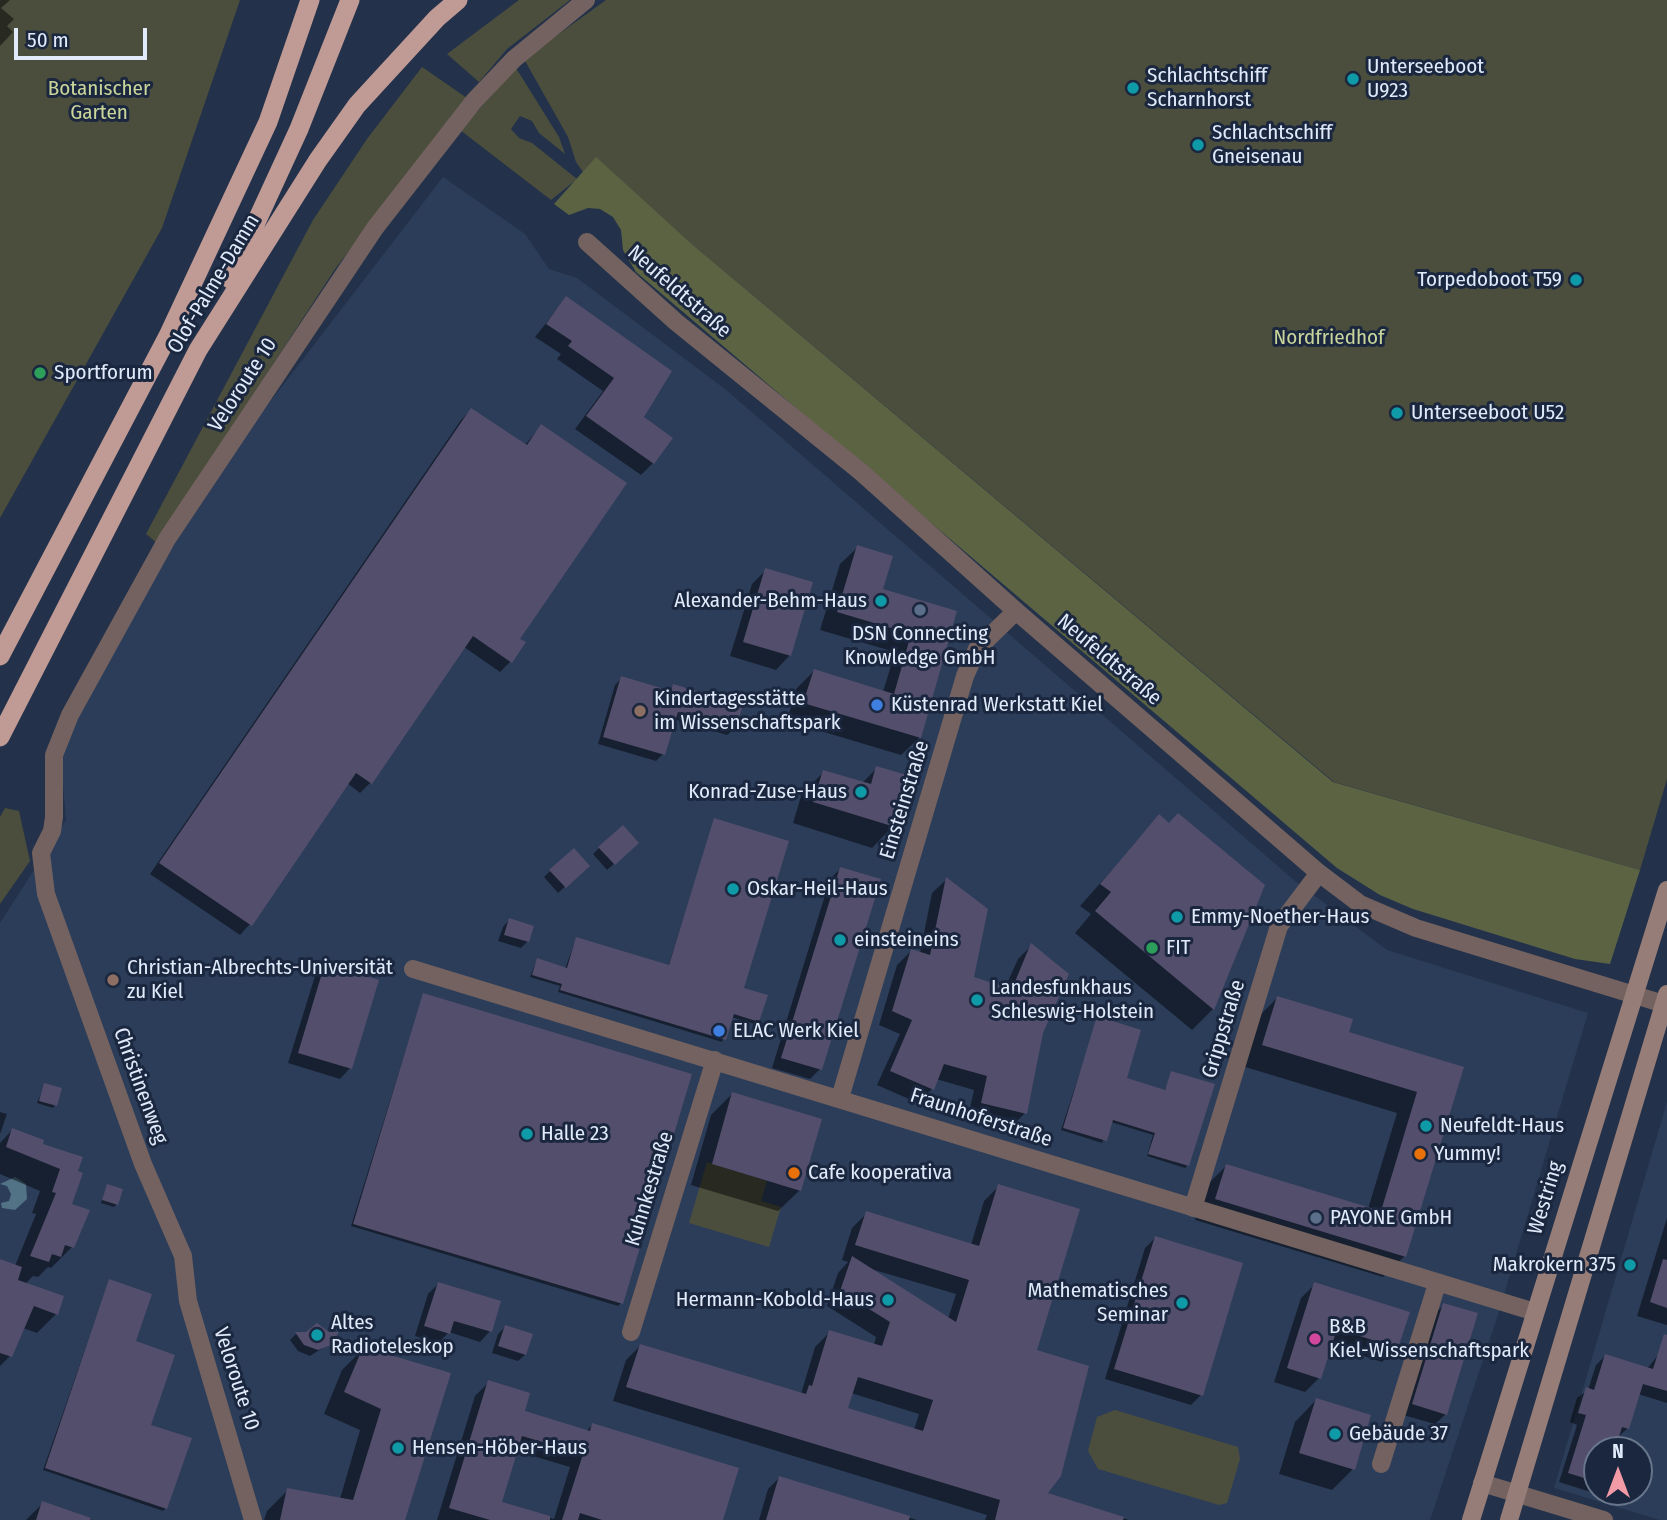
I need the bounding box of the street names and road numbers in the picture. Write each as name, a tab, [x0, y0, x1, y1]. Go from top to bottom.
street label: Olof-Palme-Damm	[163, 210, 265, 358]
street label: Neufeldtstraße	[622, 240, 736, 344]
street label: Veloroute 10	[203, 333, 283, 437]
street label: Neufeldtstraße	[1052, 609, 1166, 711]
street label: Einsteinstraße	[875, 738, 935, 862]
street label: Grippstraße	[1197, 977, 1251, 1081]
street label: Christinenweg	[107, 1024, 173, 1148]
street label: Fraunhoferstraße	[907, 1083, 1055, 1153]
street label: Kuhnkestraße	[621, 1129, 679, 1249]
street label: Westring	[1523, 1158, 1569, 1238]
street label: Veloroute 10	[208, 1324, 264, 1434]

